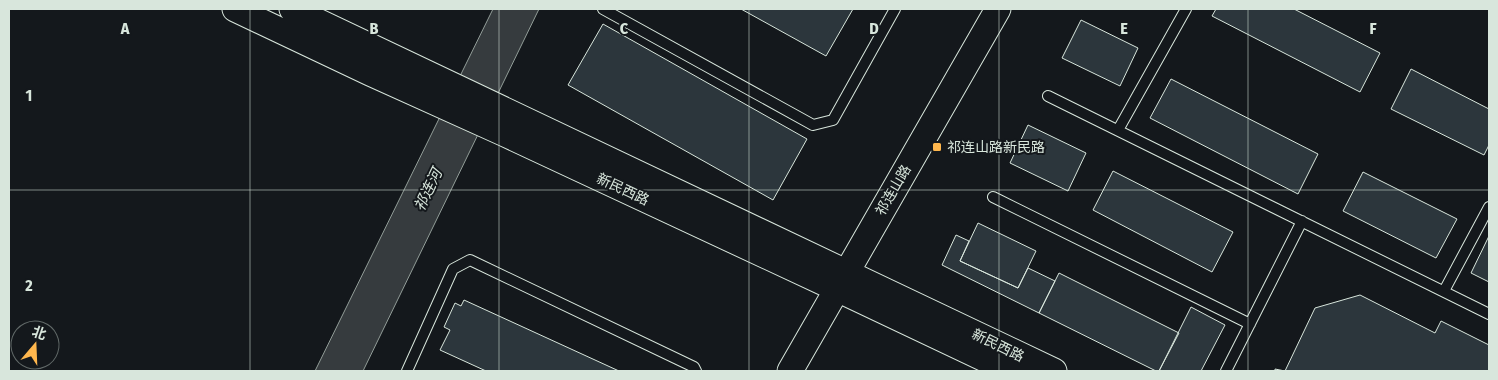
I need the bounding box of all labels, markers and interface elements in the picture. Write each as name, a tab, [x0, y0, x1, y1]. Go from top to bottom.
text: A	[120, 19, 130, 38]
text: B	[370, 19, 379, 38]
text: C	[620, 19, 629, 38]
text: D	[869, 19, 879, 38]
text: E	[1120, 19, 1128, 38]
text: F	[1369, 19, 1377, 38]
text: 1	[26, 86, 32, 105]
place label: 祁连山路新民路	[947, 139, 1045, 156]
marker: 祁连山路新民路	[931, 141, 943, 153]
street label: 祁连山路	[872, 162, 915, 219]
water label: 祁连河	[410, 163, 447, 214]
street label: 新民西路	[594, 170, 652, 209]
text: 2	[24, 276, 33, 295]
north arrow	[10, 320, 60, 370]
text: 北	[30, 323, 48, 343]
street label: 新民西路	[969, 326, 1027, 365]

